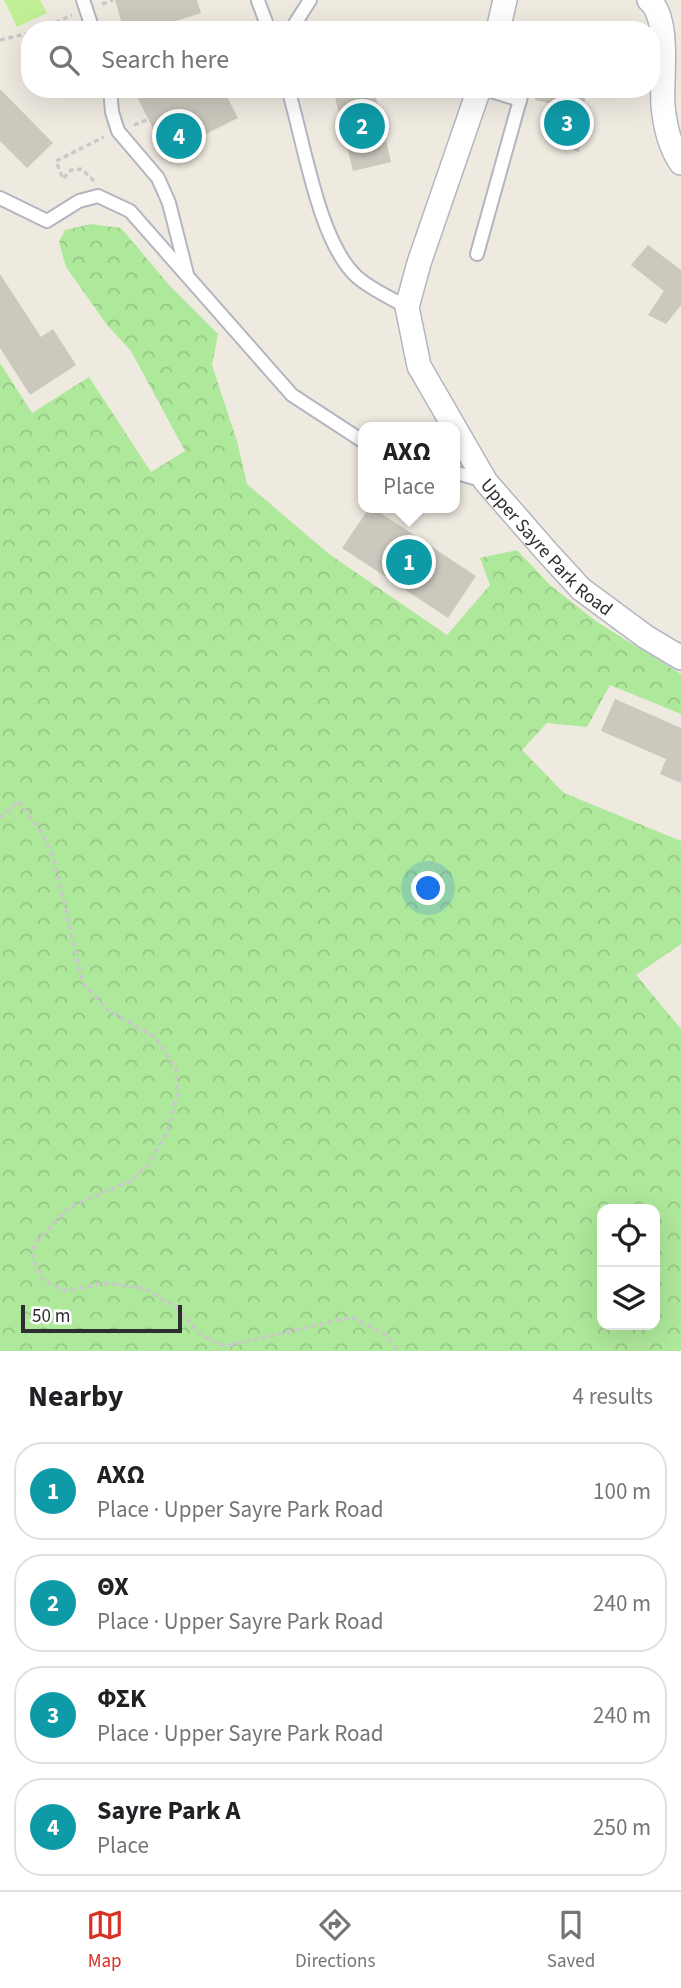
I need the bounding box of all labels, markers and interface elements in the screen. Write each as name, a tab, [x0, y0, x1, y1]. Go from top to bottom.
search box	[21, 21, 660, 98]
icon: search	[45, 41, 83, 79]
text: Search here	[101, 41, 229, 78]
pin: 3	[544, 97, 590, 149]
pin: 2	[339, 100, 385, 152]
pin: 4	[156, 110, 202, 162]
popup	[358, 422, 460, 513]
text: ΑΧΩ	[383, 433, 431, 470]
text: Place	[383, 470, 435, 503]
street label: Upper Sayre Park Road	[474, 473, 618, 623]
pin: 1	[386, 536, 432, 588]
your location	[411, 871, 445, 905]
map controls	[597, 1204, 660, 1330]
button: locate	[597, 1204, 660, 1267]
button: layers	[597, 1267, 660, 1330]
scale bar	[21, 1302, 182, 1334]
text: 50 m	[32, 1303, 70, 1330]
text: Nearby	[28, 1375, 123, 1418]
text: 4 results	[573, 1380, 653, 1413]
text: ΑΧΩ	[97, 1456, 145, 1493]
text: 1	[47, 1475, 59, 1508]
text: 100 m	[593, 1475, 651, 1508]
text: Place · Upper Sayre Park Road	[97, 1493, 384, 1526]
text: ΘΧ	[97, 1568, 129, 1605]
text: 2	[47, 1587, 59, 1620]
text: 240 m	[593, 1587, 651, 1620]
text: Place · Upper Sayre Park Road	[97, 1605, 384, 1638]
text: ΦΣK	[97, 1680, 146, 1717]
text: 3	[47, 1699, 59, 1732]
text: 240 m	[593, 1699, 651, 1732]
text: Place · Upper Sayre Park Road	[97, 1717, 384, 1750]
text: Sayre Park A	[97, 1792, 240, 1829]
text: 4	[47, 1811, 59, 1844]
text: 250 m	[593, 1811, 651, 1844]
text: Place	[97, 1829, 149, 1862]
tab: Map	[86, 1906, 124, 1975]
tab: Directions	[295, 1906, 375, 1975]
tab: Saved	[547, 1906, 595, 1975]

